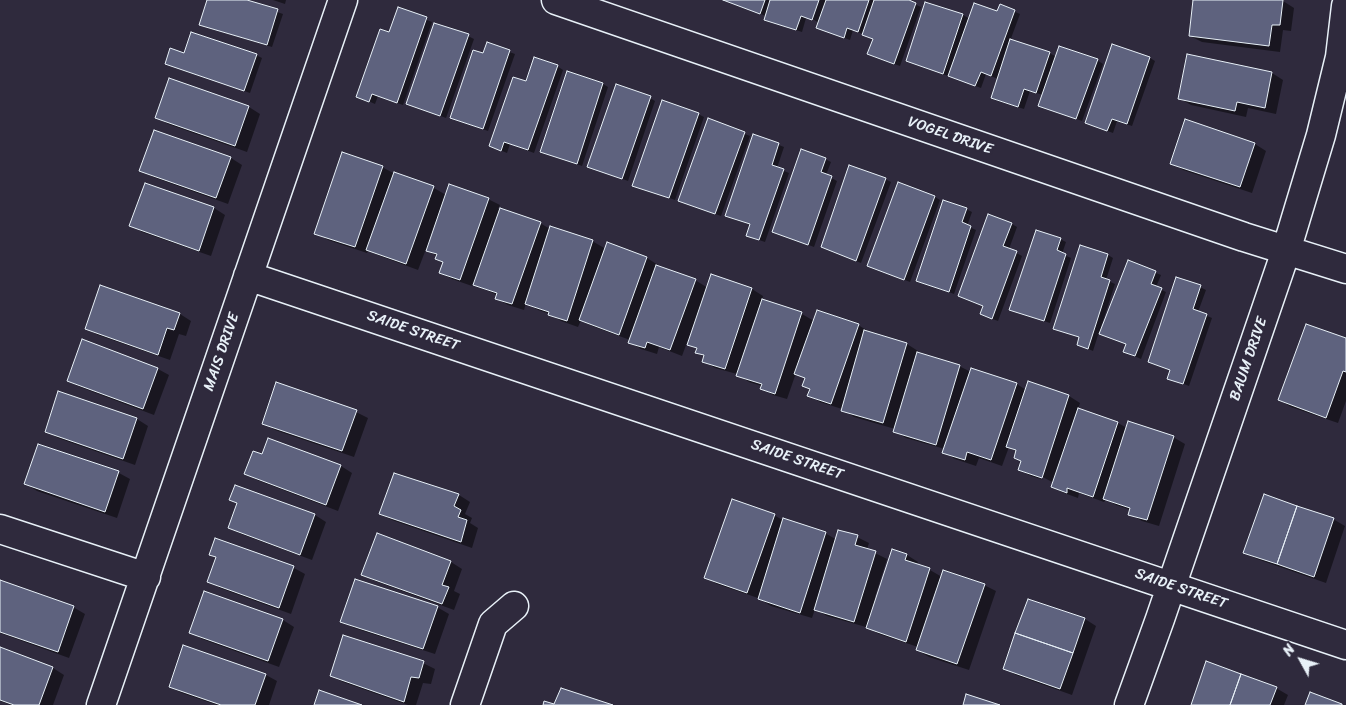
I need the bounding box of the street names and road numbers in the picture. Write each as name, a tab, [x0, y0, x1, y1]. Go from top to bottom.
street label: VOGEL DRIVE	[905, 113, 995, 159]
street label: SAIDE STREET	[365, 307, 461, 355]
street label: MAIS DRIVE	[200, 311, 244, 393]
street label: BAUM DRIVE	[1226, 315, 1272, 403]
street label: SAIDE STREET	[749, 436, 845, 484]
street label: SAIDE STREET	[1133, 565, 1229, 613]

